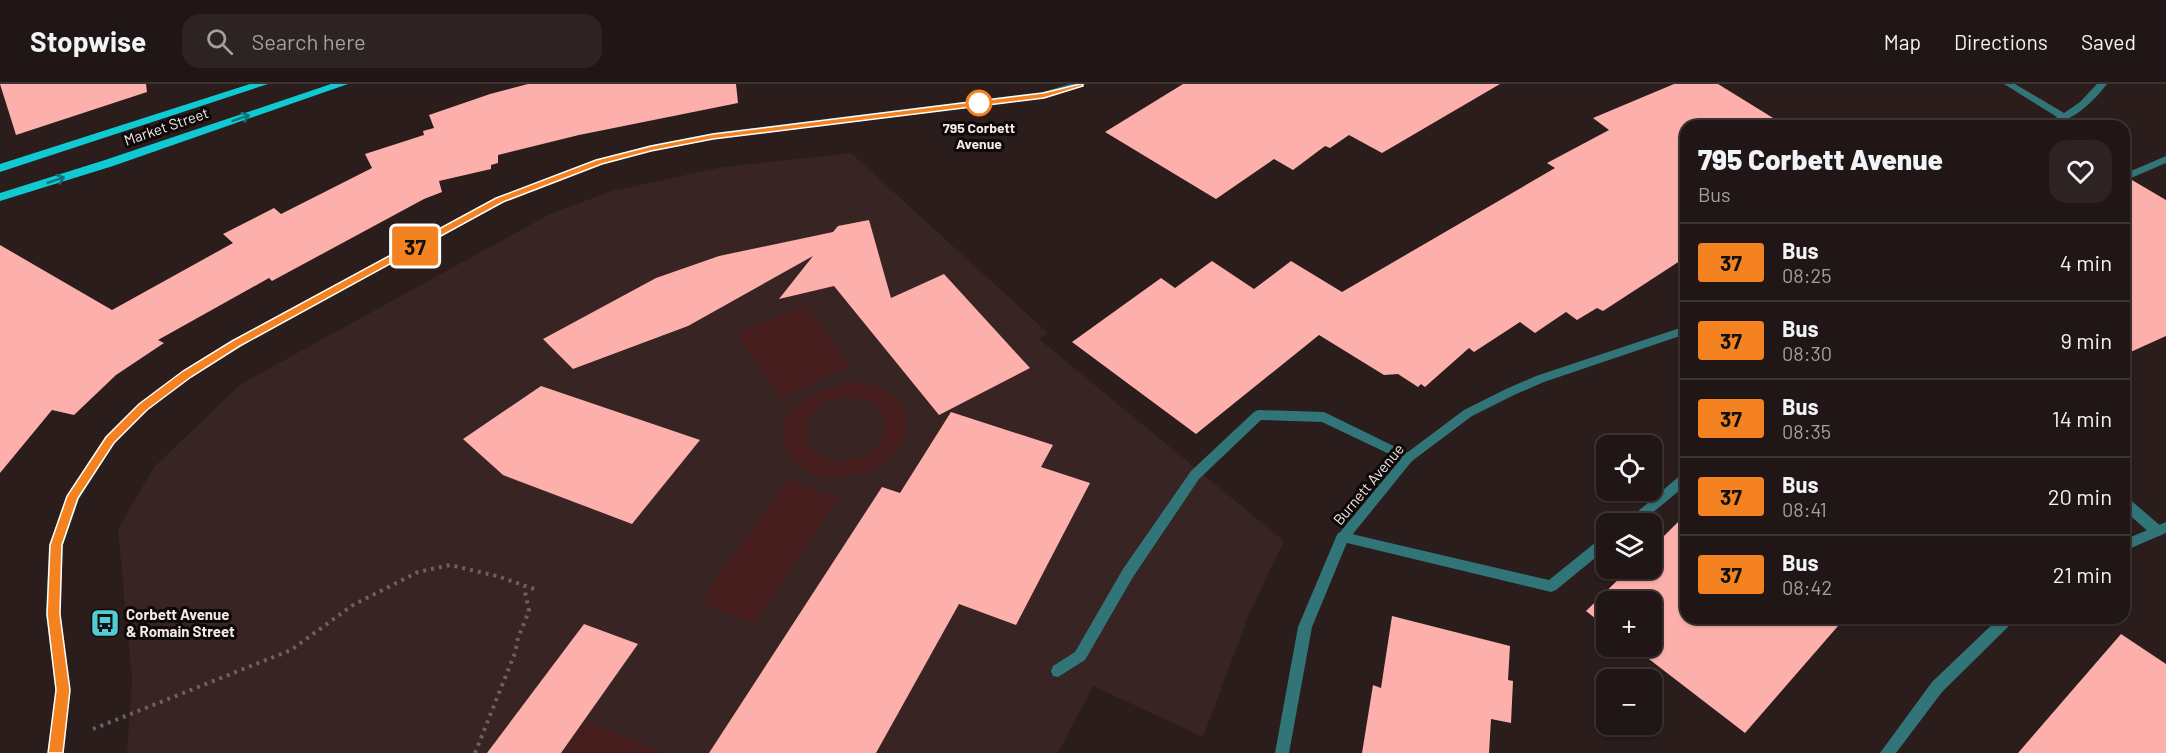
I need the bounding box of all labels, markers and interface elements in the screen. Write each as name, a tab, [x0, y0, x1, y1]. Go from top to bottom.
search box	[182, 14, 602, 68]
text: Stopwise	[30, 24, 146, 58]
icon: search	[203, 25, 236, 58]
text: Search here	[251, 28, 366, 54]
text: Map	[1884, 29, 1921, 54]
text: Directions	[1954, 29, 2048, 54]
text: Saved	[2081, 29, 2136, 54]
marker: 795 Corbett Avenue	[966, 90, 992, 116]
street label: Market Street	[121, 103, 211, 149]
one-way arrow	[231, 112, 250, 123]
place label: 795 Corbett Avenue	[943, 119, 1015, 152]
button: heart	[2049, 140, 2112, 203]
text: 795 Corbett Avenue	[1698, 142, 1943, 176]
one-way arrow	[46, 174, 65, 185]
text: Bus	[1698, 182, 1731, 206]
line badge: 37	[388, 226, 442, 266]
text: 37	[404, 234, 426, 259]
text: Bus	[1782, 237, 1819, 263]
text: 4 min	[2060, 249, 2112, 275]
text: 37	[1720, 250, 1742, 275]
text: 08:25	[1782, 263, 1832, 287]
text: Bus	[1782, 315, 1819, 341]
text: 9 min	[2060, 327, 2112, 353]
text: 37	[1720, 328, 1742, 353]
text: 08:30	[1782, 341, 1832, 365]
text: Bus	[1782, 393, 1819, 419]
text: 14 min	[2052, 405, 2112, 431]
text: 37	[1720, 406, 1742, 431]
text: 08:35	[1782, 419, 1831, 443]
map controls	[1596, 435, 1662, 735]
button: locate	[1596, 435, 1662, 501]
street label: Burnett Avenue	[1329, 440, 1407, 528]
text: Bus	[1782, 471, 1819, 497]
text: 20 min	[2048, 483, 2112, 509]
text: 37	[1720, 484, 1742, 509]
text: 08:41	[1782, 497, 1827, 521]
button: layers	[1596, 513, 1662, 579]
text: Bus	[1782, 549, 1819, 575]
text: 21 min	[2053, 561, 2112, 587]
text: 37	[1720, 562, 1742, 587]
text: 08:42	[1782, 575, 1832, 599]
button: +	[1596, 591, 1662, 657]
place label: Corbett Avenue & Romain Street	[126, 605, 235, 640]
bus stop icon: Corbett Avenue & Romain Street	[89, 607, 121, 639]
button: −	[1596, 669, 1662, 735]

